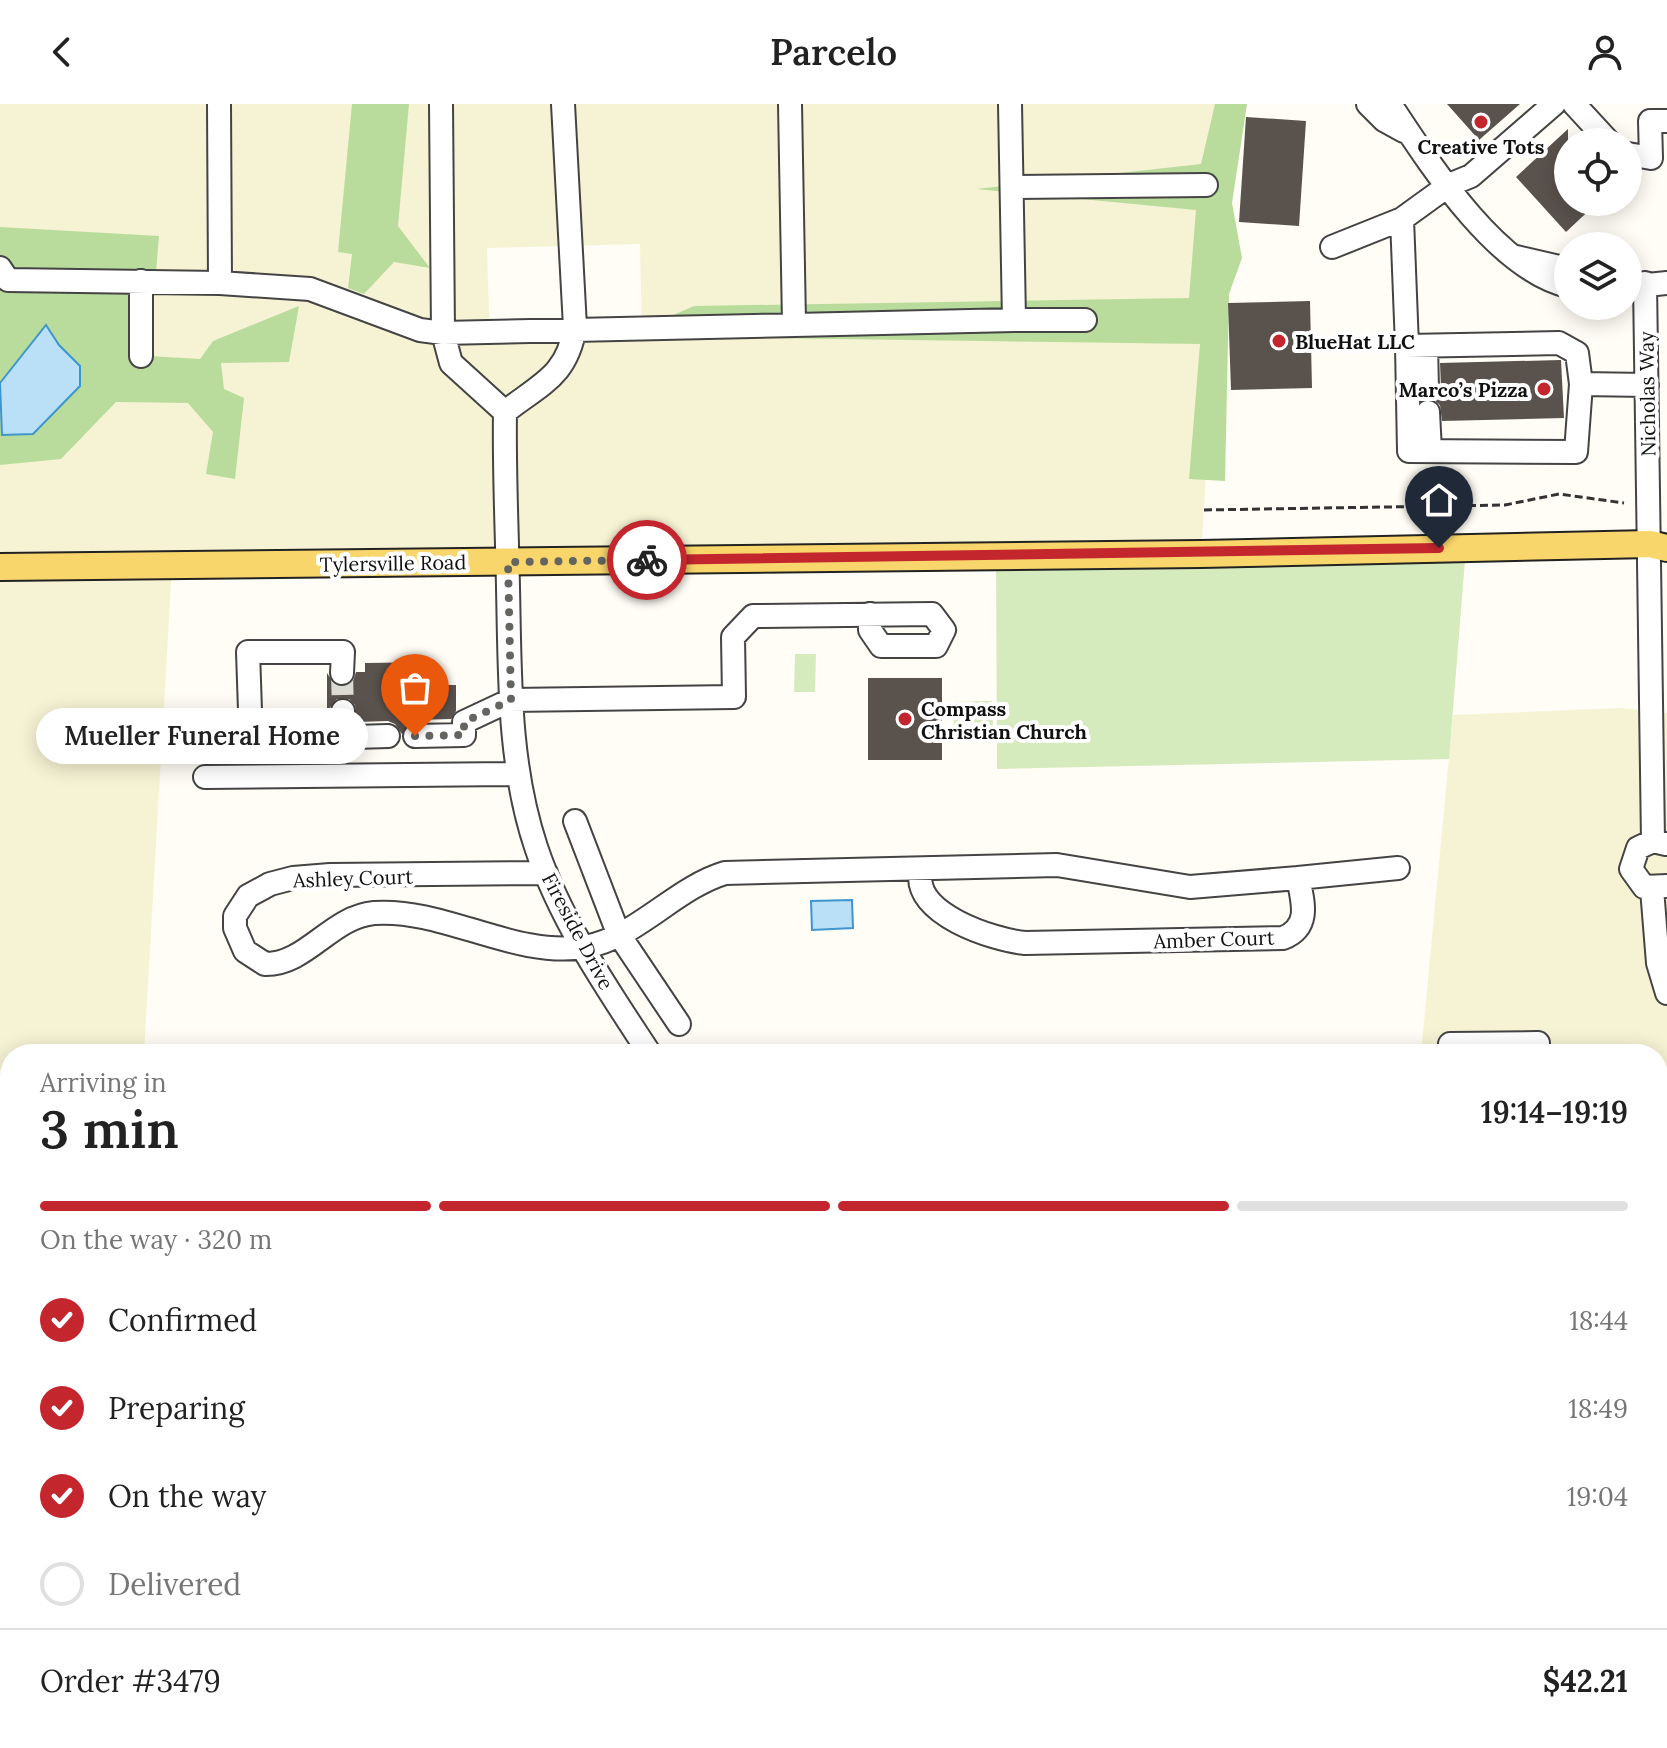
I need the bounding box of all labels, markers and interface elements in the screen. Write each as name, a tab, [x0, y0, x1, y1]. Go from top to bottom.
text: Parcelo	[770, 29, 897, 75]
icon: back	[40, 30, 84, 74]
icon: person	[1583, 30, 1627, 74]
marker: Creative Tots	[1472, 113, 1490, 131]
map controls	[1554, 128, 1642, 320]
button: locate	[1554, 128, 1642, 216]
place label: Creative Tots	[1418, 134, 1545, 159]
button: layers	[1554, 232, 1642, 320]
place label: BlueHat LLC	[1295, 329, 1415, 354]
street label: Nicholas Way	[1633, 331, 1661, 457]
marker: BlueHat LLC	[1270, 332, 1288, 350]
place label: Marco’s Pizza	[1398, 377, 1529, 402]
marker: Marco’s Pizza	[1535, 380, 1553, 398]
pin	[1405, 466, 1473, 548]
icon: home	[1417, 478, 1461, 522]
courier	[607, 520, 687, 600]
icon: bike	[625, 538, 669, 582]
street label: Tylersville Road	[320, 549, 467, 577]
pin	[381, 654, 449, 736]
icon: bag	[393, 666, 437, 710]
place label: Compass Christian Church	[921, 696, 1088, 744]
callout: Mueller Funeral Home	[35, 708, 367, 764]
marker: Compass Christian Church	[896, 710, 914, 728]
text: Mueller Funeral Home	[64, 719, 340, 752]
street label: Ashley Court	[292, 863, 414, 893]
street label: Fireside Drive	[537, 868, 619, 994]
street label: Amber Court	[1152, 924, 1275, 954]
text: Arriving in	[40, 1066, 167, 1099]
text: 19:14–19:19	[1481, 1093, 1628, 1131]
text: 3 min	[40, 1096, 179, 1162]
text: On the way · 320 m	[40, 1223, 272, 1256]
icon: check	[40, 1298, 84, 1342]
text: Confirmed	[108, 1301, 257, 1339]
text: 18:44	[1569, 1304, 1628, 1337]
icon: check	[40, 1386, 84, 1430]
text: Preparing	[108, 1389, 245, 1427]
text: 18:49	[1568, 1392, 1628, 1425]
icon: check	[40, 1474, 84, 1518]
text: On the way	[108, 1477, 266, 1515]
text: 19:04	[1567, 1480, 1628, 1513]
text: Delivered	[108, 1565, 241, 1603]
text: Order #3479	[40, 1662, 221, 1700]
text: $42.21	[1543, 1662, 1628, 1700]

